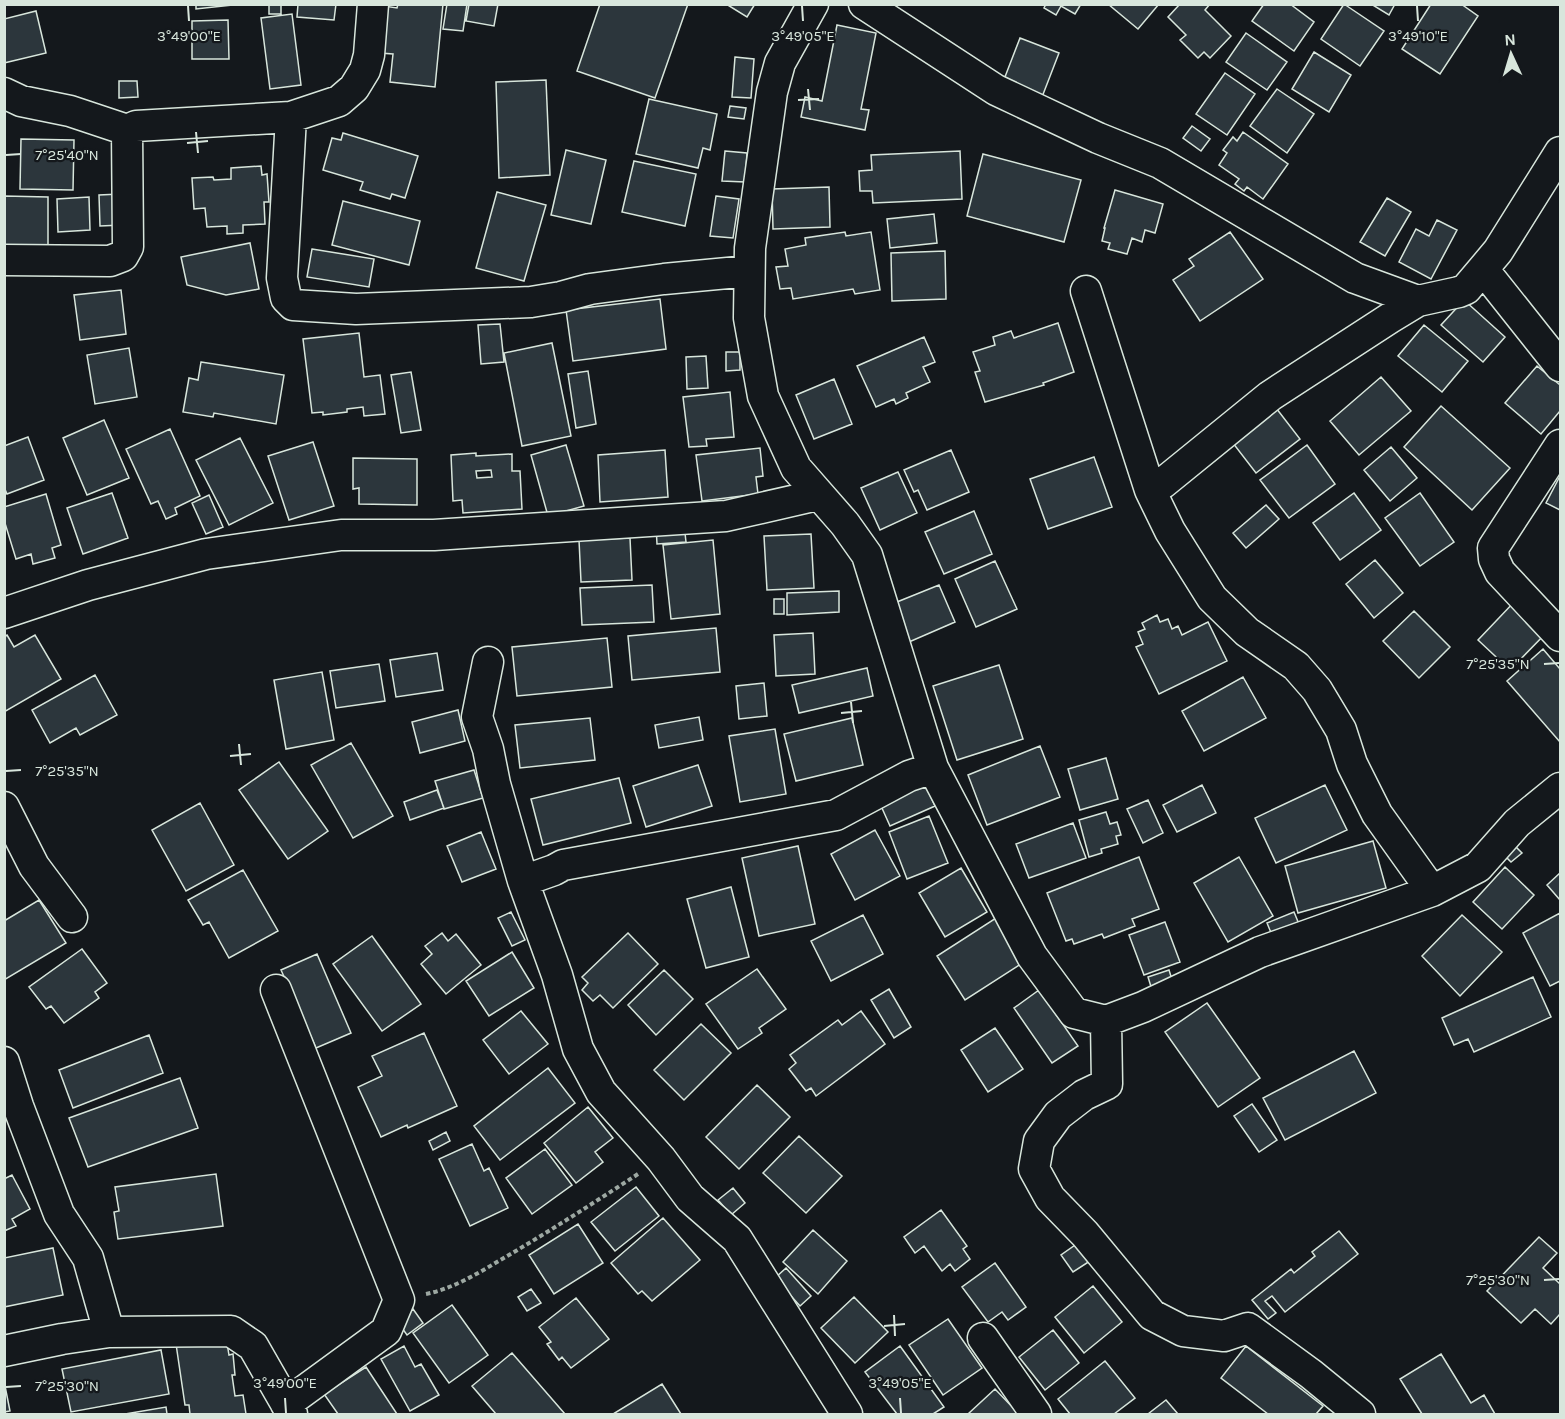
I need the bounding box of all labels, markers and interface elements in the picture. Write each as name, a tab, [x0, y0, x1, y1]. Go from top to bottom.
north arrow	[1481, 24, 1541, 84]
text: 3°49'00"E	[157, 27, 221, 45]
text: 3°49'05"E	[771, 27, 835, 45]
text: 3°49'10"E	[1388, 27, 1448, 45]
text: N	[1504, 30, 1516, 49]
text: 7°25'40"N	[35, 146, 99, 164]
text: 7°25'35"N	[1466, 655, 1530, 673]
text: 7°25'35"N	[35, 762, 99, 780]
text: 7°25'30"N	[1466, 1271, 1530, 1289]
text: 3°49'00"E	[253, 1374, 317, 1392]
text: 3°49'05"E	[868, 1374, 932, 1392]
text: 7°25'30"N	[35, 1377, 99, 1395]

